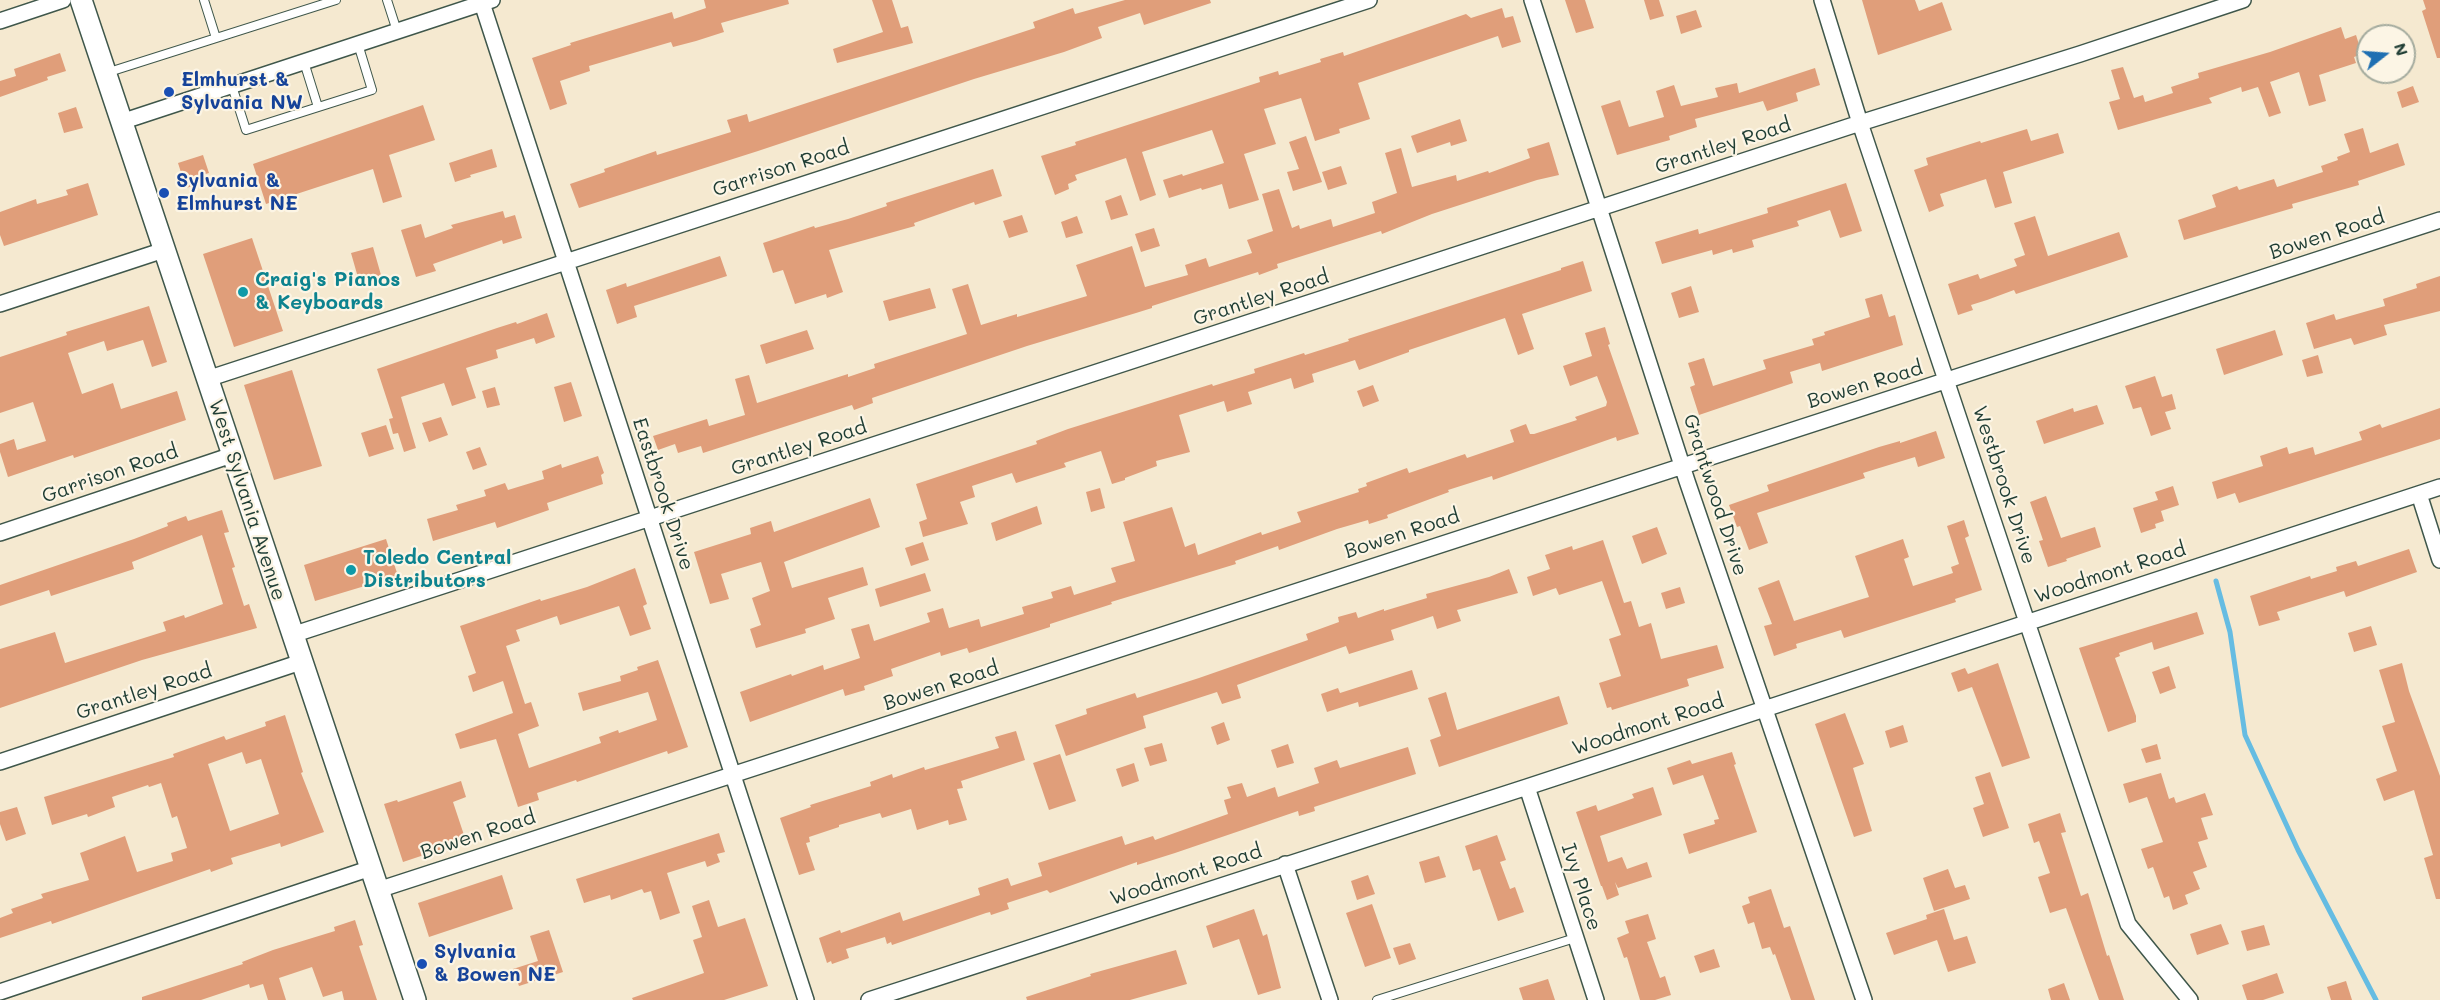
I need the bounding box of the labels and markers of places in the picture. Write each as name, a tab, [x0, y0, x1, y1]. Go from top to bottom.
place label: Elmhurst & Sylvania NW	[181, 68, 303, 115]
marker: Elmhurst & Sylvania NW	[162, 85, 176, 99]
place label: Sylvania & Elmhurst NE	[176, 169, 298, 216]
marker: Sylvania & Elmhurst NE	[157, 186, 171, 200]
place label: Craig's Pianos & Keyboards	[255, 268, 400, 315]
marker: Craig's Pianos & Keyboards	[236, 285, 250, 299]
place label: Toledo Central Distributors	[363, 546, 511, 593]
marker: Toledo Central Distributors	[344, 563, 358, 577]
place label: Sylvania & Bowen NE	[434, 940, 556, 987]
marker: Sylvania & Bowen NE	[415, 957, 429, 971]

